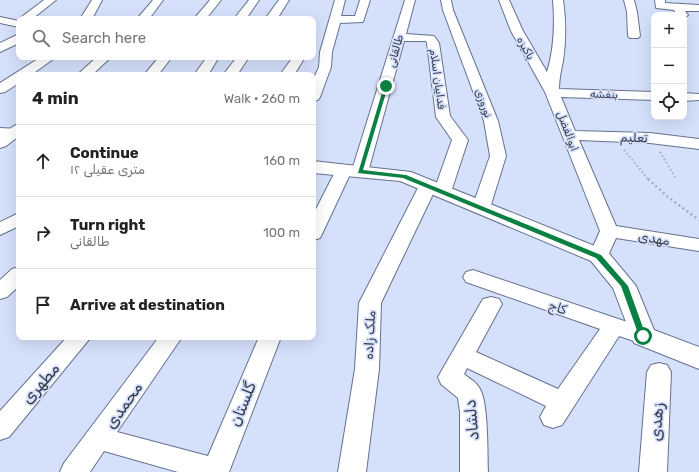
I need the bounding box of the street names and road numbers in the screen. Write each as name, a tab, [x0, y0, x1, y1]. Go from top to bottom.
street label: طالقانی	[385, 33, 406, 69]
street label: پاکیزه	[513, 34, 537, 63]
street label: فداییان اسلام	[426, 48, 448, 110]
street label: نوروزی	[471, 87, 495, 120]
street label: بنفشه	[590, 88, 618, 101]
street label: ابوالفضل	[553, 109, 581, 153]
street label: تعلیم	[620, 130, 649, 147]
street label: مهدی	[637, 229, 671, 249]
street label: کاج	[546, 297, 569, 319]
street label: ملک زاده	[361, 310, 379, 360]
street label: مطهری	[18, 359, 64, 408]
street label: محمدی	[101, 378, 146, 432]
street label: گلستان	[225, 378, 260, 429]
street label: دلشاد	[460, 399, 483, 441]
street label: زهدی	[646, 402, 668, 442]

